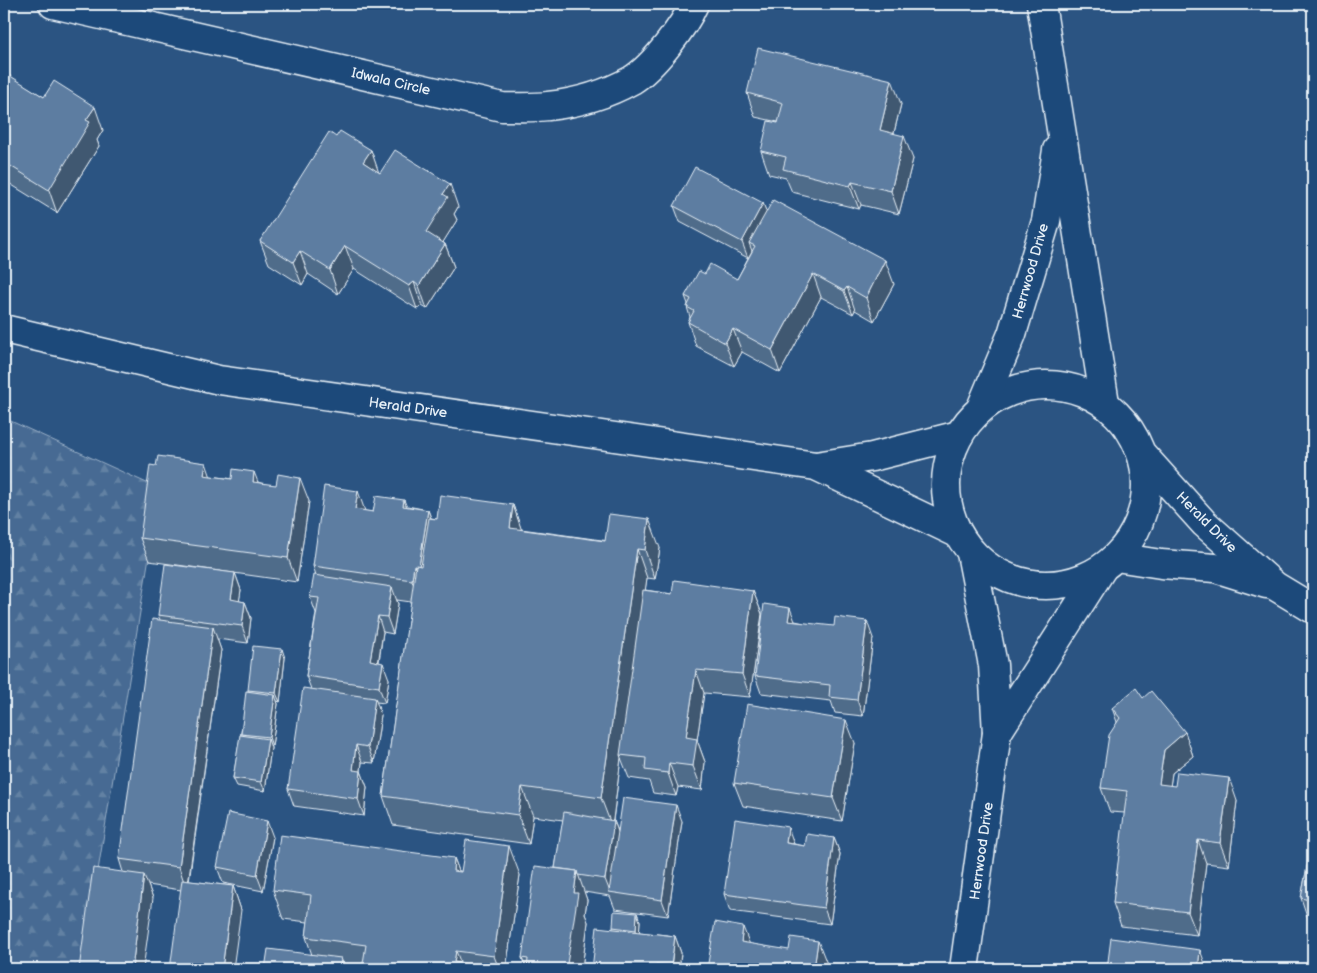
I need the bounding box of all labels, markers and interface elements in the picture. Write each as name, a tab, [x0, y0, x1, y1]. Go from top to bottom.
street label: Idwala Circle	[350, 64, 432, 99]
street label: Herrwood Drive	[1009, 221, 1052, 321]
street label: Herald Drive	[368, 394, 448, 421]
street label: Herald Drive	[1173, 488, 1241, 556]
street label: Herrwood Drive	[966, 801, 997, 901]

